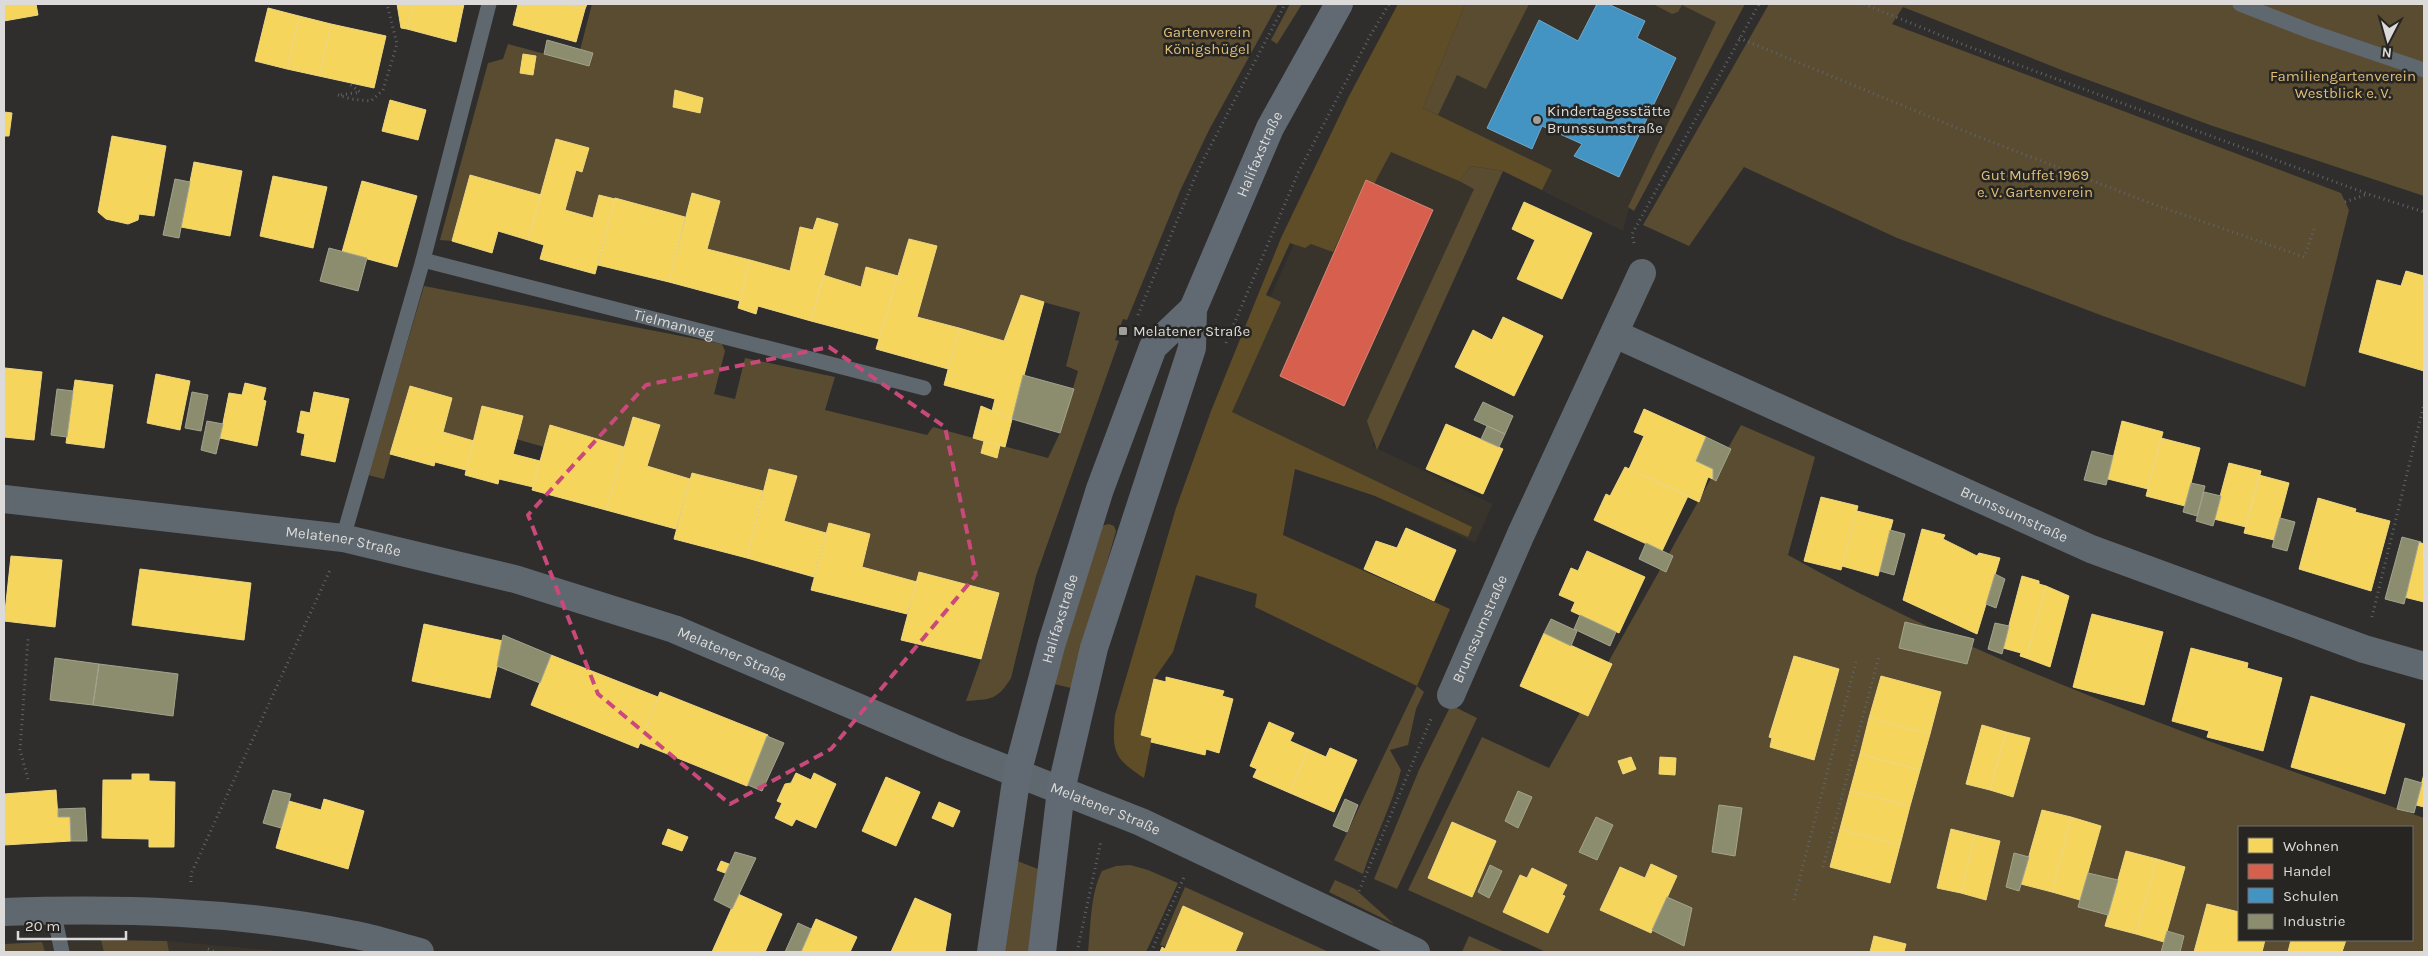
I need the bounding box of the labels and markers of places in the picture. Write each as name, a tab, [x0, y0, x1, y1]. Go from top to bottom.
place label: Kindertagesstätte Brunssumstraße	[1547, 102, 1670, 137]
marker: Kindertagesstätte Brunssumstraße	[1531, 114, 1543, 126]
place label: Melatener Straße	[1133, 322, 1250, 340]
marker: Melatener Straße	[1117, 325, 1129, 337]

